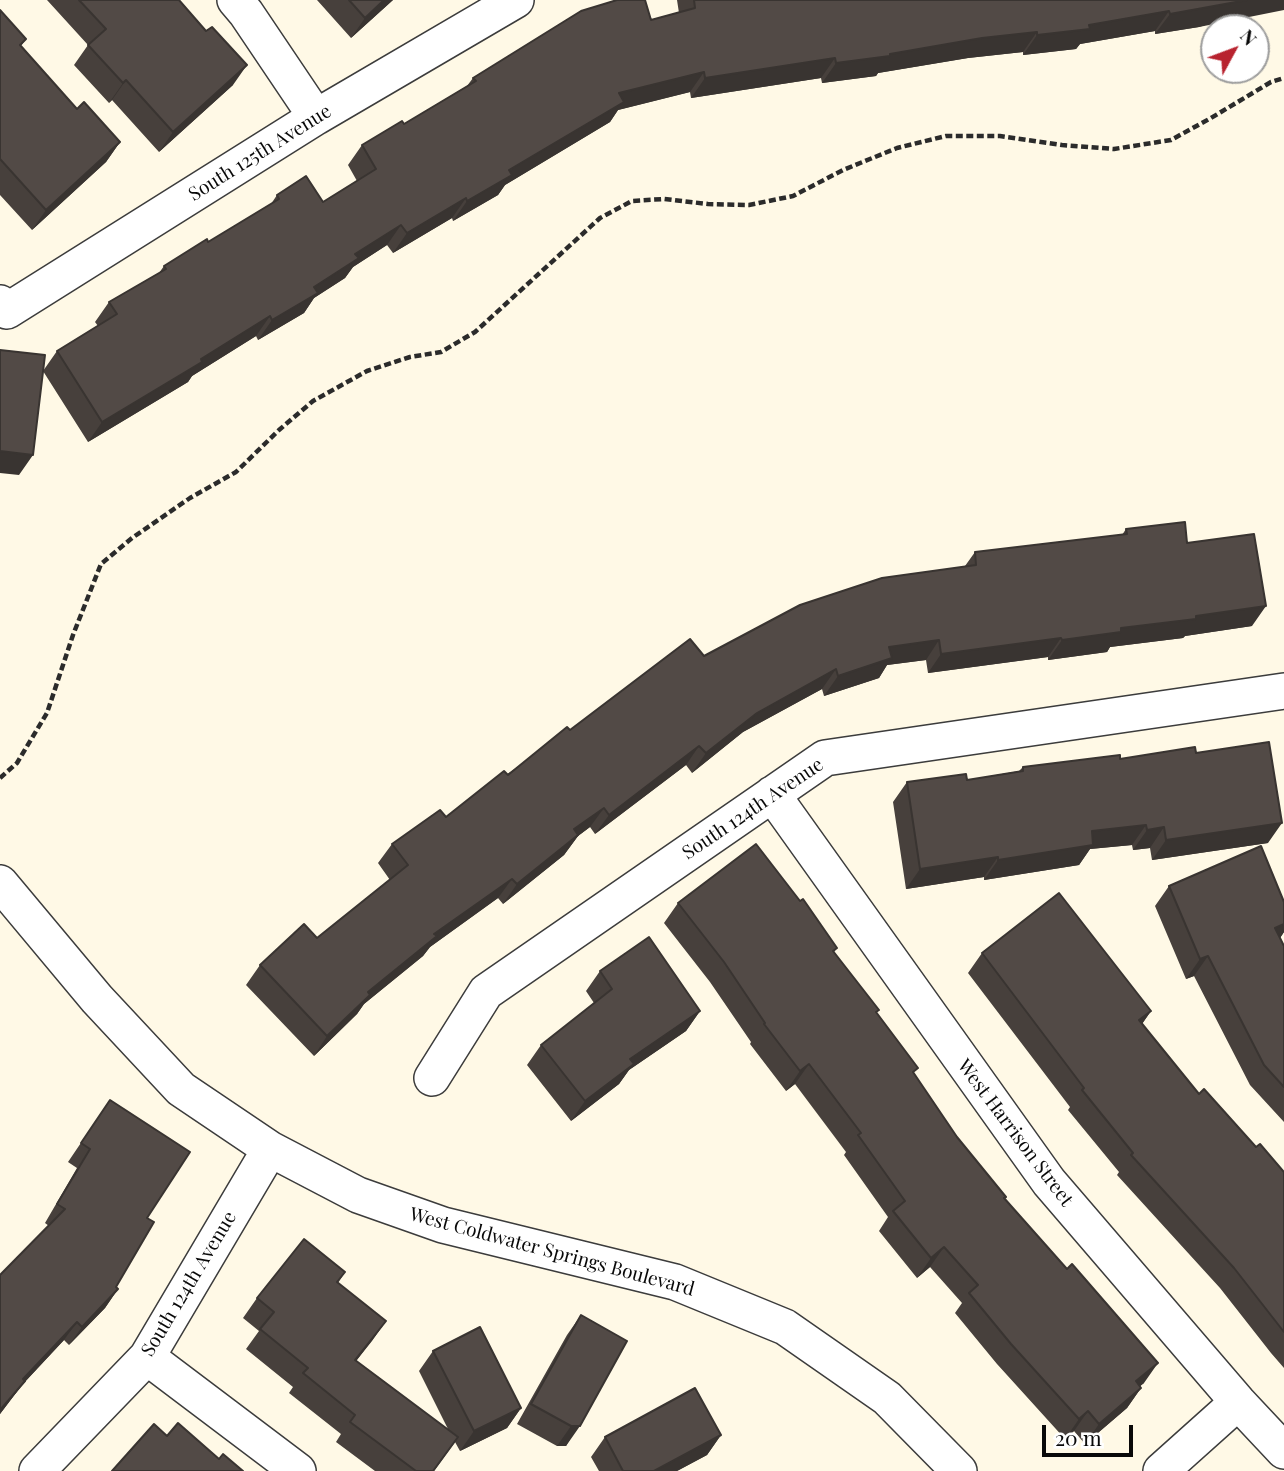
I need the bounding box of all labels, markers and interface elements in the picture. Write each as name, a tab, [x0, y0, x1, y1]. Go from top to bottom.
north arrow	[1200, 14, 1270, 84]
text: N	[1235, 23, 1264, 50]
street label: South 125th Avenue	[185, 100, 335, 206]
street label: South 124th Avenue	[678, 753, 828, 865]
street label: West Harrison Street	[952, 1055, 1078, 1211]
street label: West Coldwater Springs Boulevard	[407, 1203, 697, 1301]
street label: South 124th Avenue	[137, 1207, 241, 1361]
scale bar	[1046, 1412, 1137, 1456]
text: 20 m	[1055, 1423, 1102, 1451]

